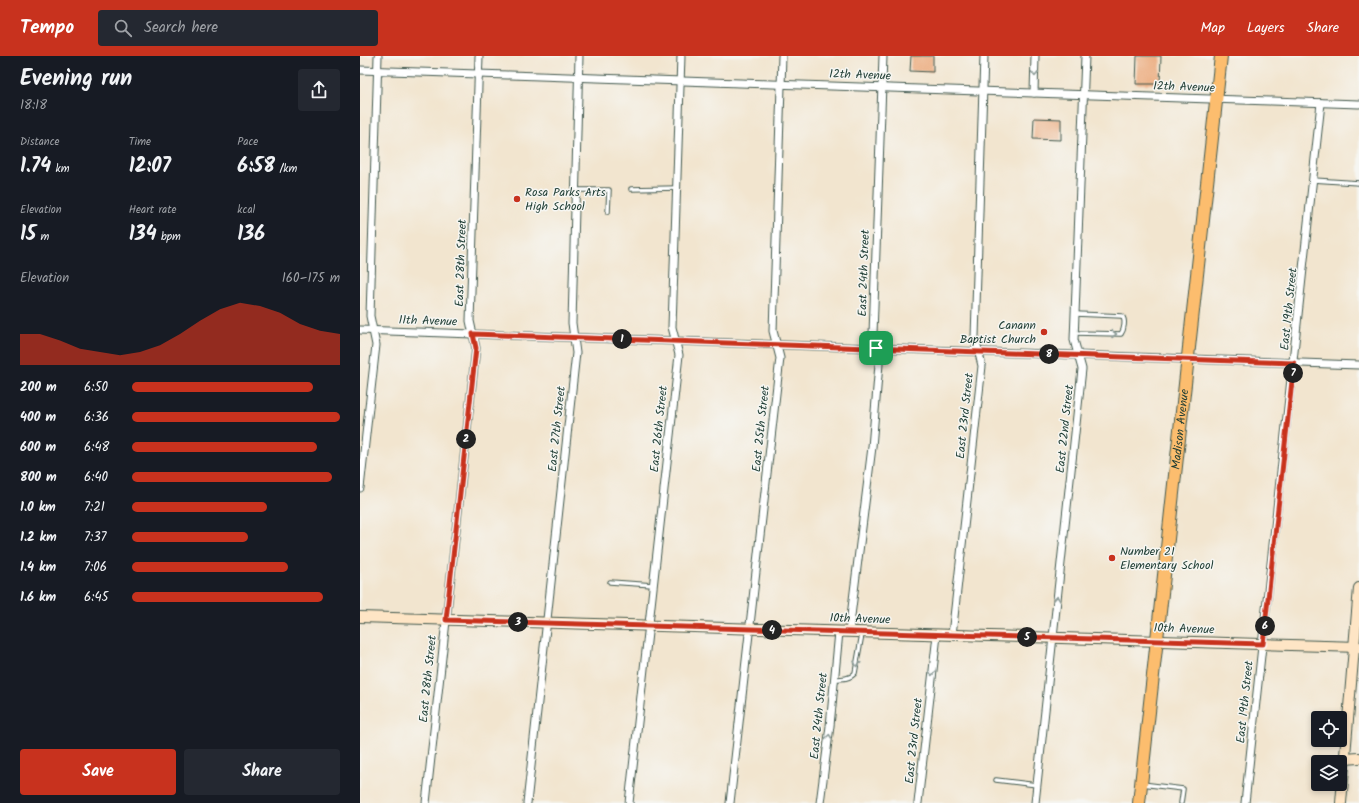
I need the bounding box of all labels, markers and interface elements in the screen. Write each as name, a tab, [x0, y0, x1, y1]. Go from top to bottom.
search box	[98, 10, 378, 46]
text: Tempo	[20, 13, 74, 43]
text: Search here	[144, 16, 218, 40]
icon: search	[112, 17, 134, 39]
text: Map	[1201, 17, 1225, 39]
text: Layers	[1247, 17, 1285, 39]
text: Share	[1307, 17, 1339, 39]
text: Evening run	[20, 62, 132, 97]
street label: 12th Avenue	[829, 64, 892, 86]
button: share	[298, 69, 340, 111]
one-way arrow	[1030, 71, 1039, 77]
street label: 12th Avenue	[1153, 76, 1216, 98]
text: 18:18	[20, 95, 47, 116]
text: Distance	[20, 133, 60, 151]
text: Time	[129, 133, 151, 151]
text: Pace	[237, 133, 258, 151]
text: 1.74	[20, 151, 51, 183]
text: 12:07	[129, 151, 171, 183]
text: 6:58	[237, 151, 275, 183]
text: km	[51, 160, 69, 178]
text: /km	[275, 160, 297, 178]
place label: Rosa Parks Arts High School	[525, 183, 606, 216]
marker: Rosa Parks Arts High School	[512, 194, 522, 204]
text: Elevation	[20, 201, 62, 219]
text: Heart rate	[129, 201, 176, 219]
text: kcal	[237, 201, 255, 219]
street label: East 28th Street	[450, 218, 472, 307]
text: 15	[20, 219, 36, 251]
text: 134	[129, 219, 157, 251]
text: 136	[237, 219, 265, 251]
text: m	[36, 228, 49, 246]
text: bpm	[157, 228, 181, 246]
street label: East 24th Street	[853, 229, 875, 317]
street label: East 19th Street	[1275, 266, 1303, 351]
text: Elevation	[20, 268, 69, 289]
text: 160–175 m	[282, 268, 340, 289]
street label: 11th Avenue	[398, 310, 458, 332]
place label: Canann Baptist Church	[960, 316, 1036, 349]
marker: Canann Baptist Church	[1039, 327, 1049, 337]
pin: 1	[612, 329, 632, 349]
text: 1	[620, 330, 624, 348]
one-way arrow	[1111, 330, 1117, 338]
pin	[859, 331, 893, 365]
icon: arrive	[865, 337, 887, 359]
pin: 8	[1039, 344, 1059, 364]
text: 8	[1046, 345, 1052, 363]
pin: 7	[1283, 363, 1303, 383]
text: 7	[1290, 364, 1296, 382]
street label: East 23rd Street	[951, 372, 979, 460]
text: 200 m	[20, 377, 57, 398]
text: 6:50	[84, 377, 108, 398]
street label: East 26th Street	[645, 384, 673, 473]
street label: East 25th Street	[747, 384, 775, 473]
street label: East 22nd Street	[1051, 384, 1079, 474]
street label: East 27th Street	[543, 385, 571, 473]
street label: Madison Avenue	[1166, 387, 1194, 471]
text: 400 m	[20, 407, 56, 428]
text: 6:36	[84, 407, 109, 428]
pin: 2	[456, 429, 476, 449]
text: 2	[463, 430, 469, 448]
text: 600 m	[20, 437, 56, 458]
text: 6:48	[84, 437, 109, 458]
text: 800 m	[20, 467, 57, 488]
text: 6:40	[84, 467, 108, 488]
text: 1.0 km	[20, 497, 56, 518]
text: 7:21	[84, 497, 105, 518]
text: 1.2 km	[20, 527, 57, 548]
text: 7:37	[84, 527, 107, 548]
place label: Number 21 Elementary School	[1120, 542, 1213, 575]
marker: Number 21 Elementary School	[1107, 553, 1117, 563]
text: 1.4 km	[20, 557, 56, 578]
text: 7:06	[84, 557, 107, 578]
text: 1.6 km	[20, 587, 56, 608]
text: 6:45	[84, 587, 109, 608]
one-way arrow	[1052, 596, 1061, 602]
street label: 10th Avenue	[829, 608, 891, 630]
pin: 3	[508, 612, 528, 632]
text: 3	[515, 613, 521, 631]
pin: 6	[1255, 616, 1275, 636]
text: 6	[1262, 617, 1268, 635]
street label: 10th Avenue	[1153, 618, 1215, 640]
pin: 4	[762, 620, 782, 640]
text: 4	[769, 621, 775, 639]
pin: 5	[1017, 627, 1037, 647]
text: 5	[1024, 628, 1030, 646]
street label: East 28th Street	[414, 634, 442, 724]
street label: East 19th Street	[1231, 659, 1259, 744]
one-way arrow	[853, 661, 862, 667]
one-way arrow	[928, 670, 937, 676]
street label: East 24th Street	[805, 671, 833, 760]
street label: East 23rd Street	[900, 697, 928, 785]
map controls	[1311, 711, 1347, 791]
button: locate	[1311, 711, 1347, 747]
one-way arrow	[824, 733, 833, 740]
button: Save	[20, 749, 176, 795]
button: Share	[184, 749, 340, 795]
button: layers	[1311, 755, 1347, 791]

